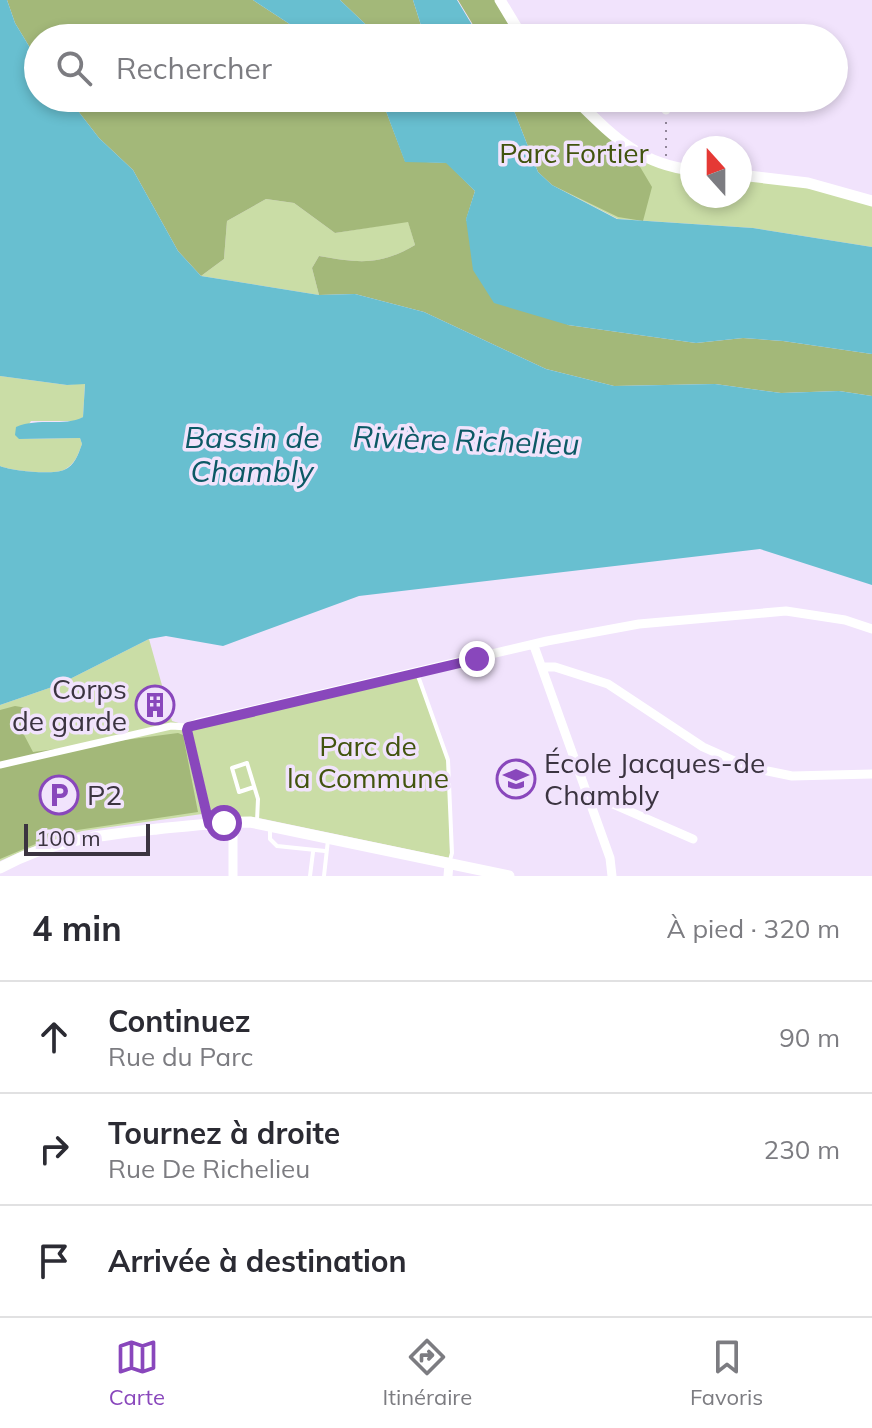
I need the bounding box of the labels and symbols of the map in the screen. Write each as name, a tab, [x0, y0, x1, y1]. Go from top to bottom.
park label: Parc Fortier	[499, 135, 650, 170]
north arrow	[680, 136, 752, 208]
water label: Rivière Richelieu	[352, 417, 580, 463]
water label: Bassin de Chambly	[184, 418, 320, 490]
route end	[459, 641, 495, 677]
place label: Corps de garde	[12, 671, 127, 738]
building icon: Corps de garde	[134, 684, 176, 726]
park label: Parc de la Commune	[287, 728, 449, 795]
place label: École Jacques-de Chambly	[544, 745, 765, 812]
school or university icon: École Jacques-de Chambly	[495, 758, 537, 800]
parking icon: P2	[38, 774, 80, 816]
place label: P2	[87, 777, 122, 812]
route start	[206, 805, 242, 841]
scale bar	[24, 820, 150, 856]

